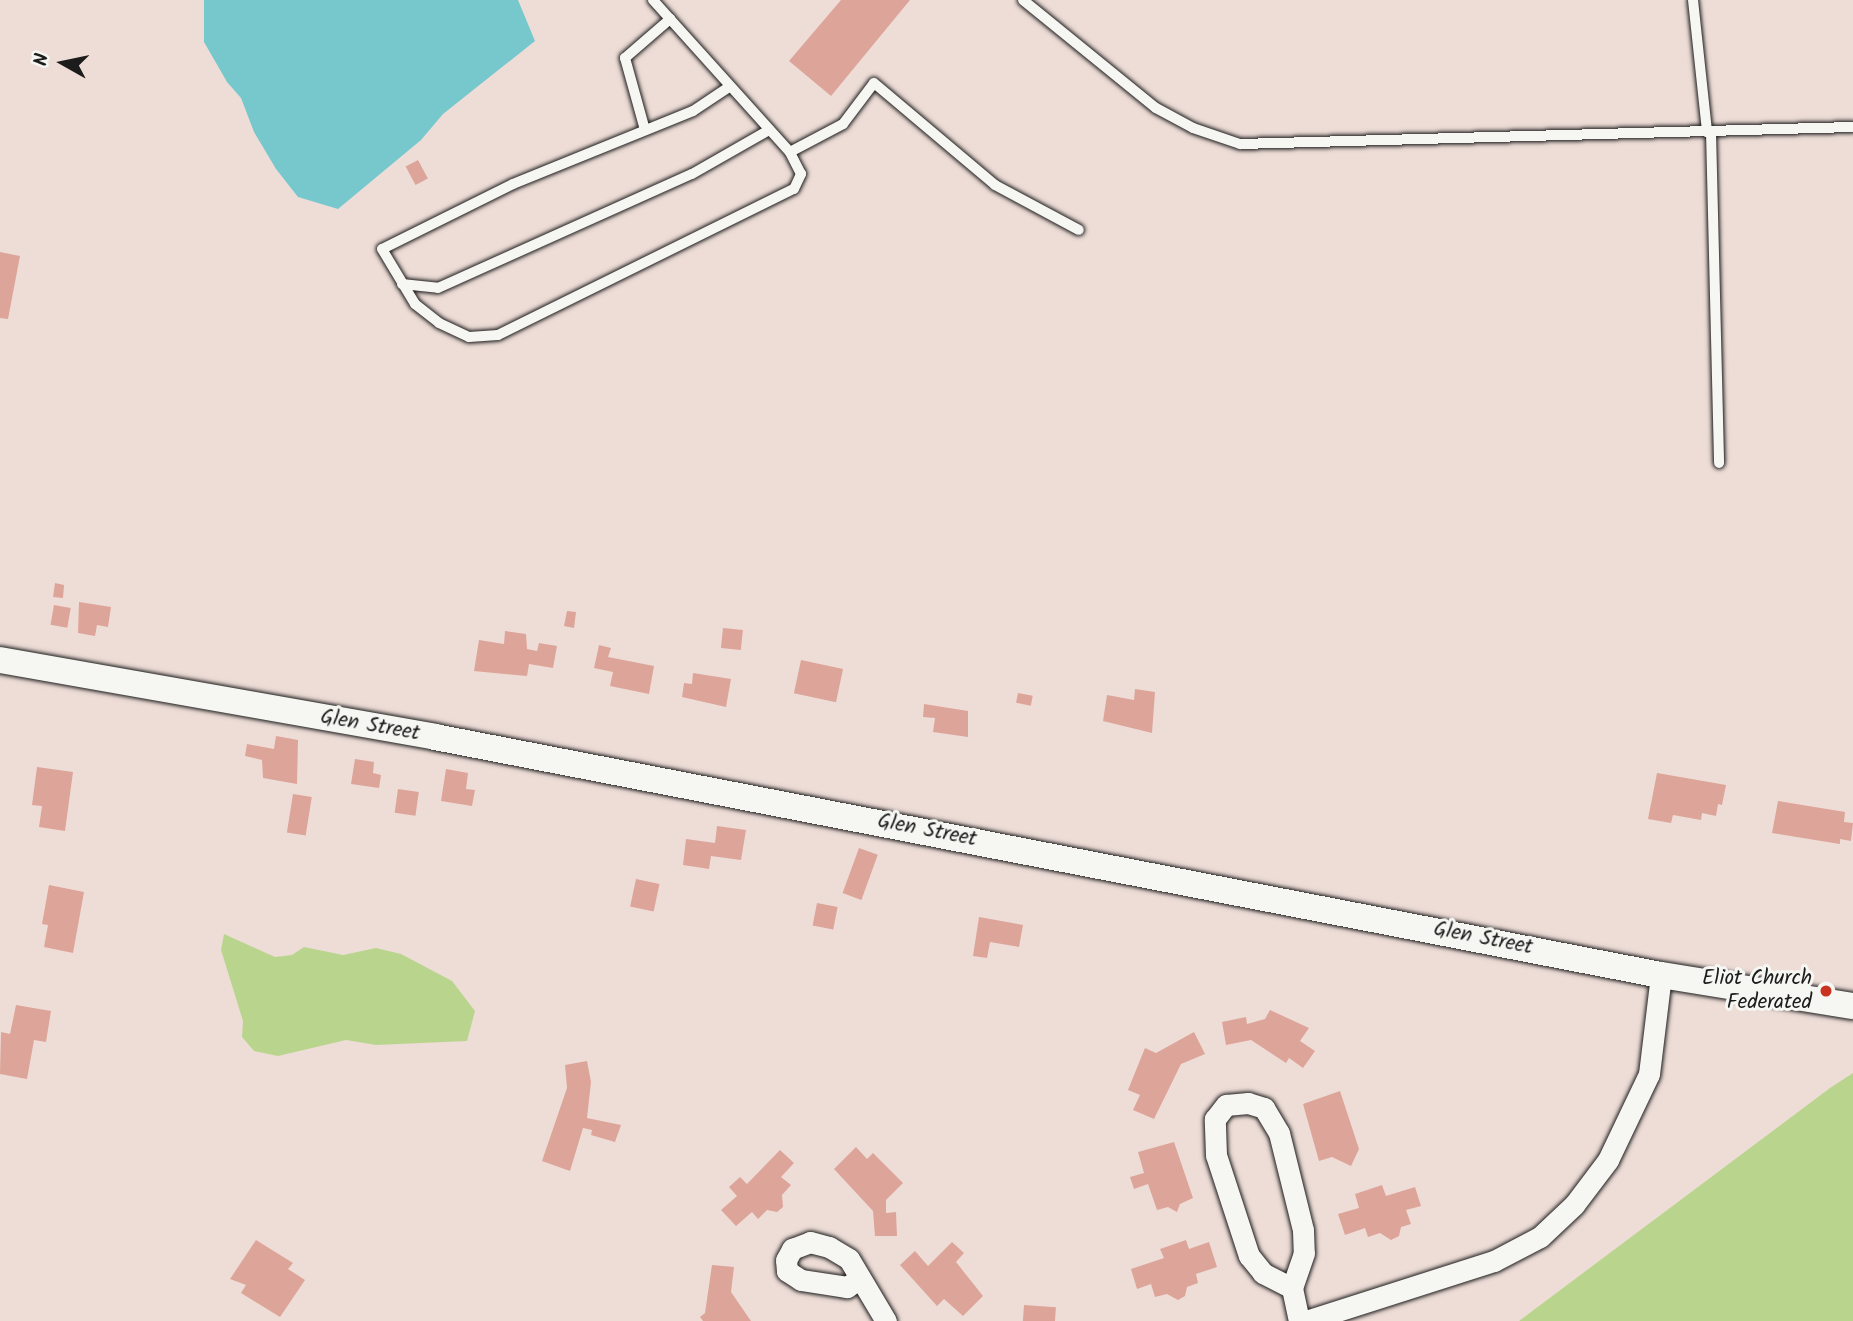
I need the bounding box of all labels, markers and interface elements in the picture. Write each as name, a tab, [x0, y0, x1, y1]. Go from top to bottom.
north arrow	[28, 28, 98, 98]
text: N	[27, 51, 58, 68]
street label: Glen Street	[318, 705, 422, 747]
street label: Glen Street	[875, 809, 979, 853]
street label: Glen Street	[1431, 917, 1535, 961]
place label: Eliot Church Federated	[1702, 966, 1812, 1016]
marker: Eliot Church Federated	[1818, 983, 1834, 999]

